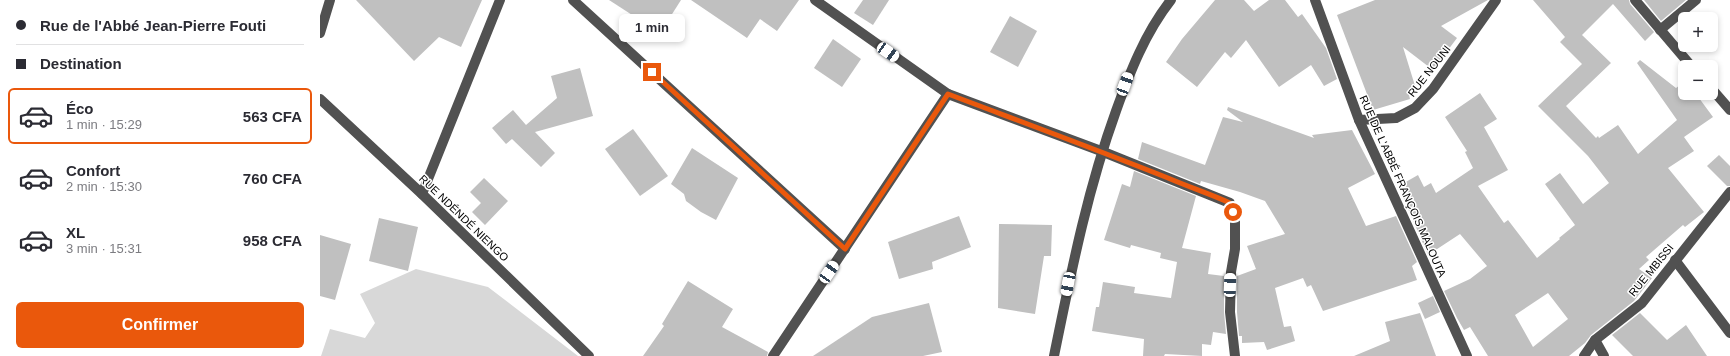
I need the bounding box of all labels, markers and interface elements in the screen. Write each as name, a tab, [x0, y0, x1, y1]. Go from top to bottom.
map controls	[1678, 12, 1718, 100]
button: +	[1678, 12, 1718, 52]
callout: 1 min	[619, 14, 685, 42]
text: Rue de l'Abbé Jean-Pierre Fouti	[40, 17, 266, 34]
text: 1 min	[635, 20, 669, 35]
car	[875, 40, 901, 64]
street label: RUE NOUNI	[1405, 43, 1453, 99]
text: Destination	[40, 55, 122, 72]
button: −	[1678, 60, 1718, 100]
route end	[643, 63, 661, 81]
car	[1115, 71, 1135, 97]
street label: RUE DE L'ABBÉ FRANÇOIS MALOUTA	[1357, 93, 1449, 279]
icon: car	[18, 98, 54, 134]
text: Éco	[66, 100, 94, 117]
text: 563 CFA	[243, 108, 302, 125]
text: 1 min · 15:29	[66, 117, 142, 132]
icon: car	[18, 160, 54, 196]
text: Confort	[66, 162, 120, 179]
text: 760 CFA	[243, 170, 302, 187]
street label: RUE NDÉNDÉ NIENGO	[417, 172, 511, 264]
text: 2 min · 15:30	[66, 179, 142, 194]
route start	[1224, 203, 1242, 221]
icon: car	[18, 222, 54, 258]
text: XL	[66, 224, 85, 241]
text: 958 CFA	[243, 232, 302, 249]
text: 3 min · 15:31	[66, 241, 142, 256]
street label: RUE MBISSI	[1626, 242, 1676, 298]
car	[817, 259, 841, 285]
car	[1060, 271, 1076, 297]
car	[1224, 273, 1236, 297]
button: Confirmer	[16, 302, 304, 348]

